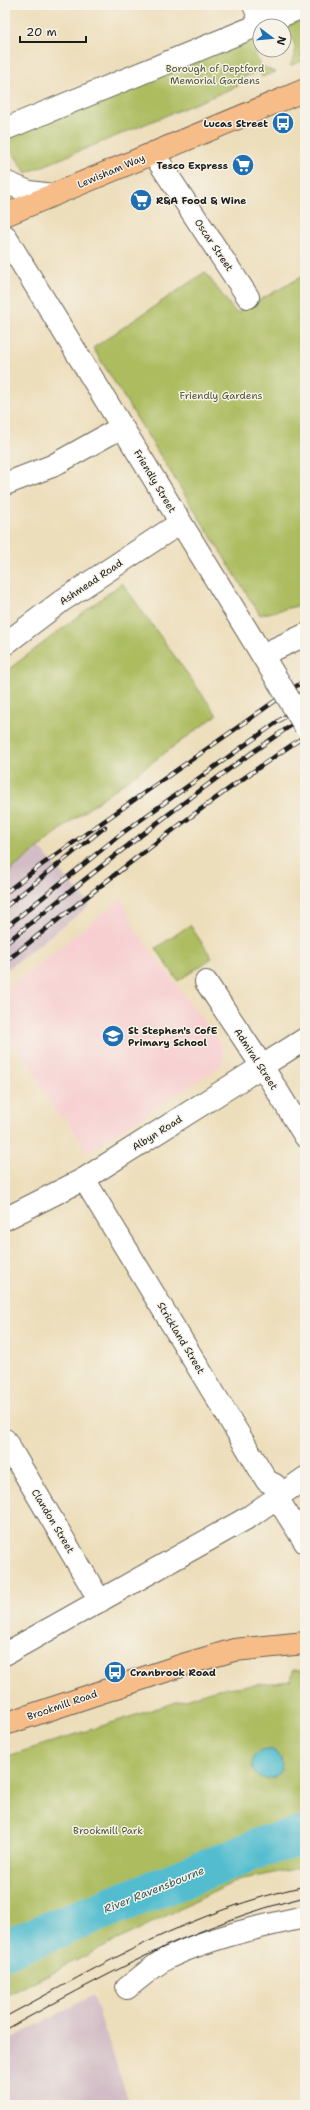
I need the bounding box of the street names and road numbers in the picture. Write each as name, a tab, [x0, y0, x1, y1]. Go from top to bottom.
street label: Lewisham Way	[75, 151, 147, 191]
street label: Oscar Street	[192, 216, 236, 274]
street label: Friendly Street	[131, 447, 179, 515]
street label: Ashmead Road	[57, 556, 126, 608]
street label: Admiral Street	[231, 1026, 281, 1092]
street label: Albyn Road	[130, 1112, 185, 1153]
street label: Strickland Street	[154, 1300, 208, 1376]
street label: Clandon Street	[29, 1487, 77, 1555]
street label: Brookmill Road	[25, 1687, 99, 1723]

